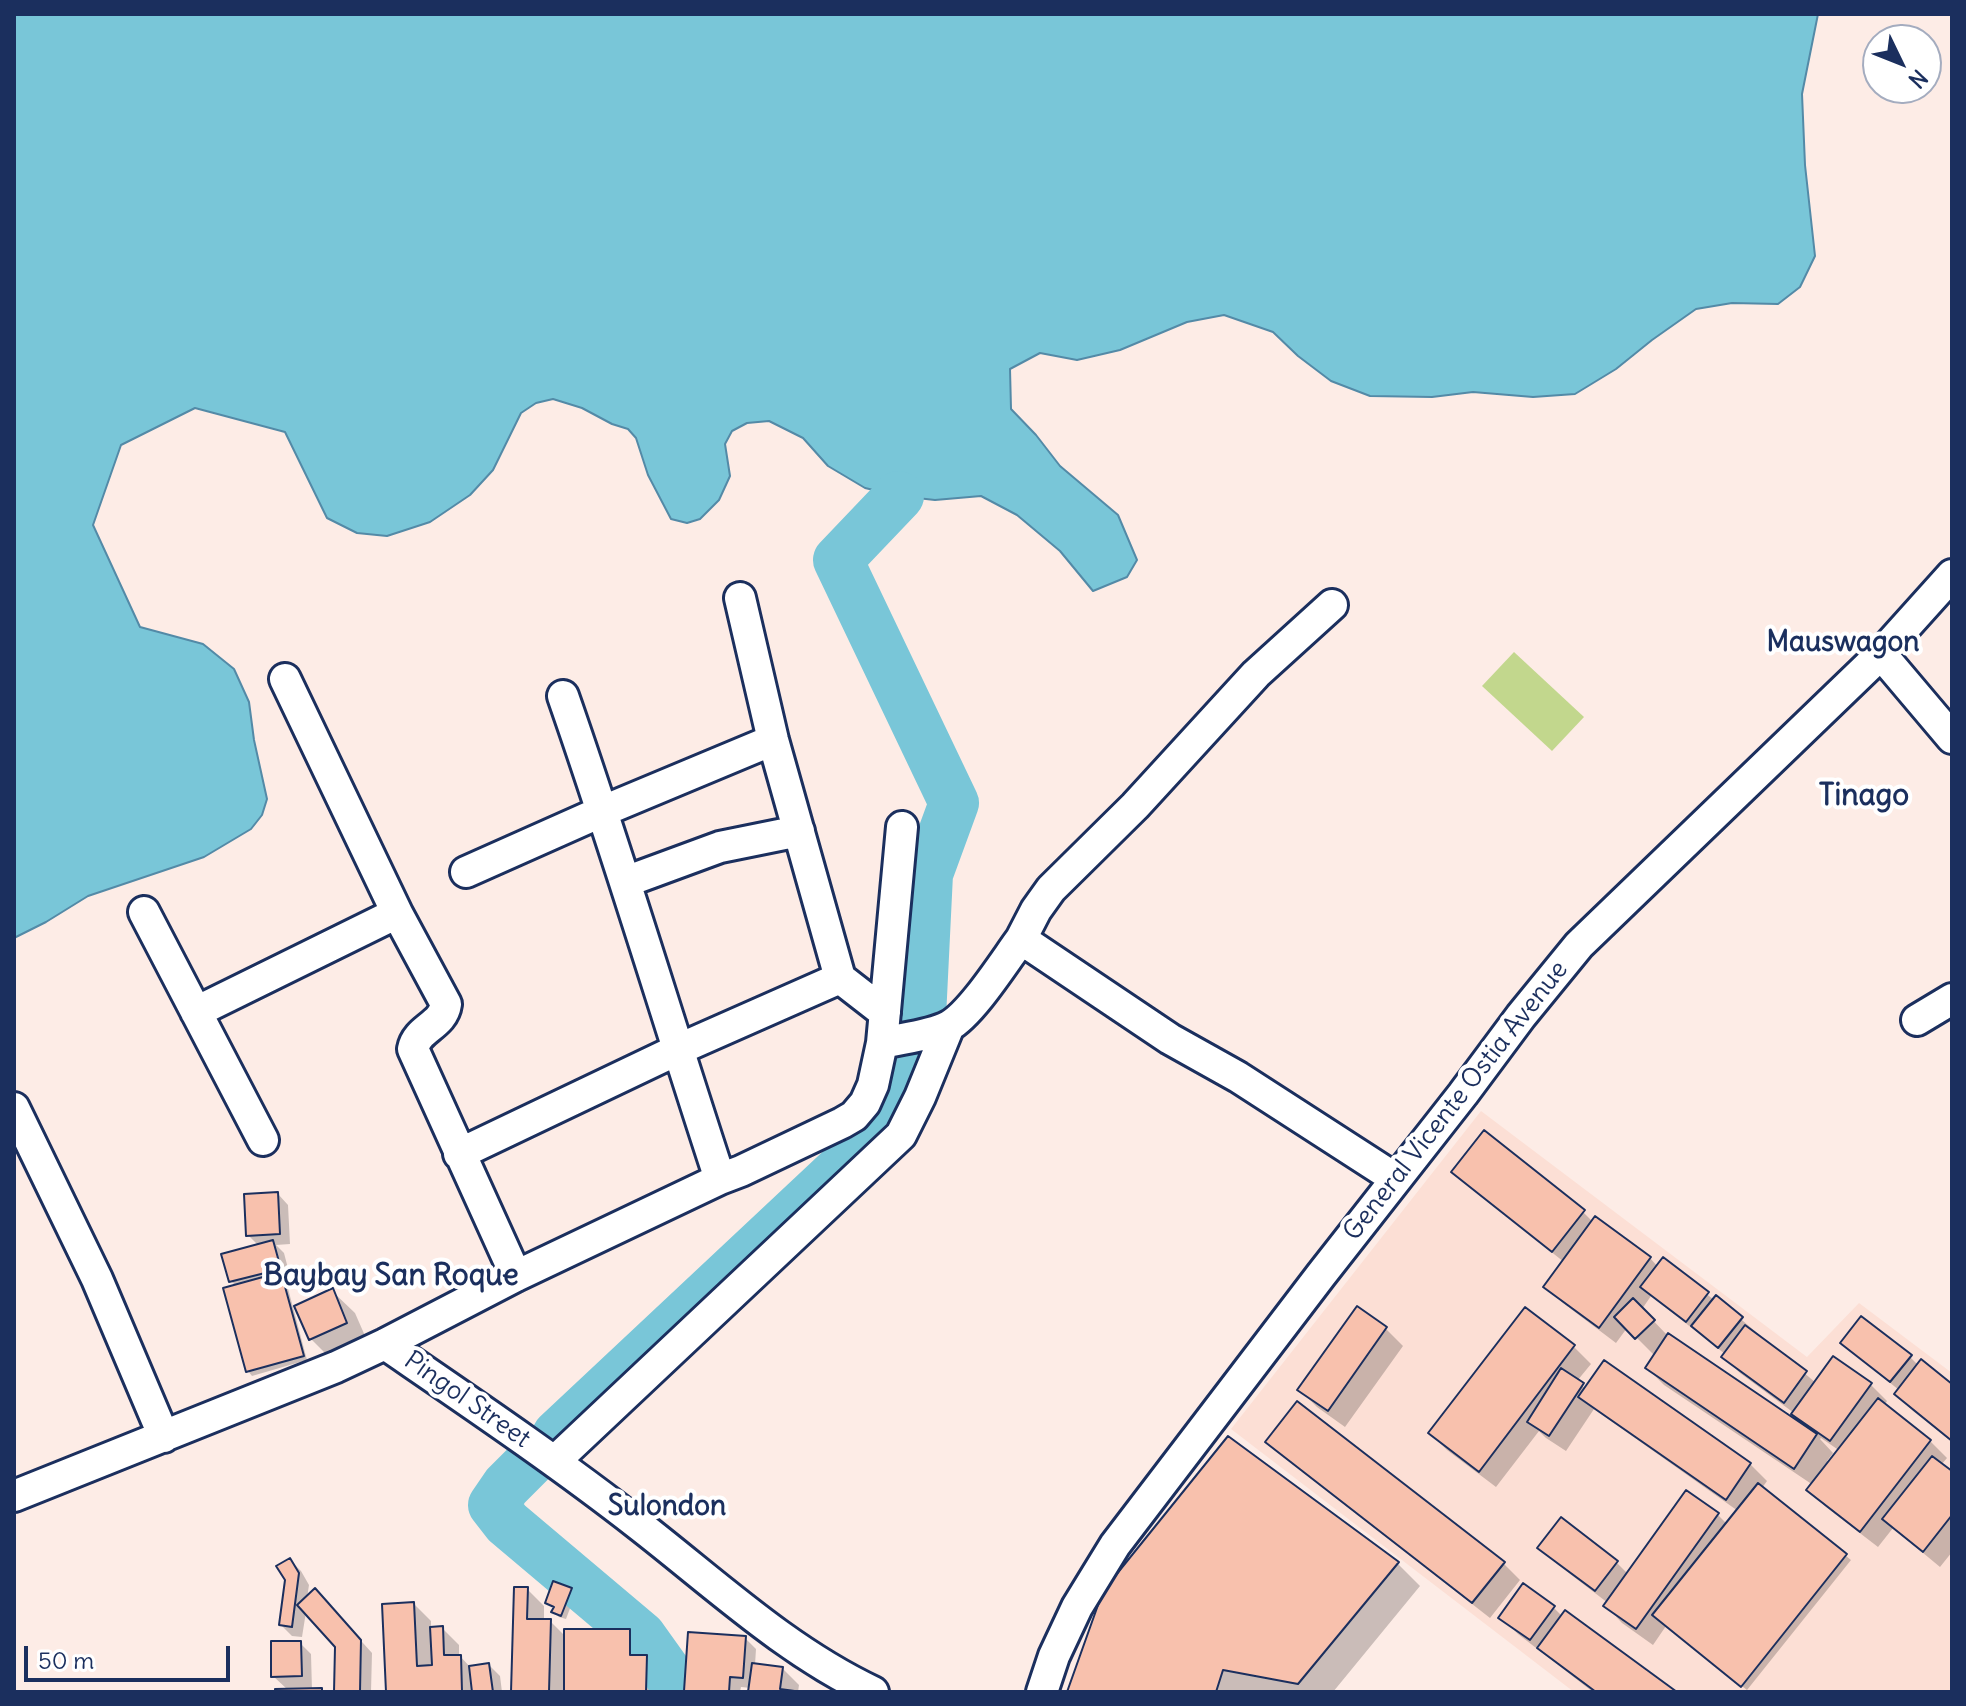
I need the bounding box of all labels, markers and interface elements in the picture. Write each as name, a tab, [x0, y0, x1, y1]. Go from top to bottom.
north arrow	[1862, 24, 1942, 104]
text: N	[1903, 64, 1934, 94]
district label: Mauswagon	[1767, 626, 1919, 660]
district label: Tinago	[1819, 778, 1909, 814]
street label: General Vicente Ostia Avenue	[1337, 955, 1575, 1247]
district label: Baybay San Roque	[263, 1258, 519, 1294]
street label: Pingol Street	[398, 1345, 536, 1455]
district label: Sulondon	[608, 1490, 726, 1524]
scale bar	[28, 1630, 234, 1680]
text: 50 m	[38, 1645, 94, 1675]

